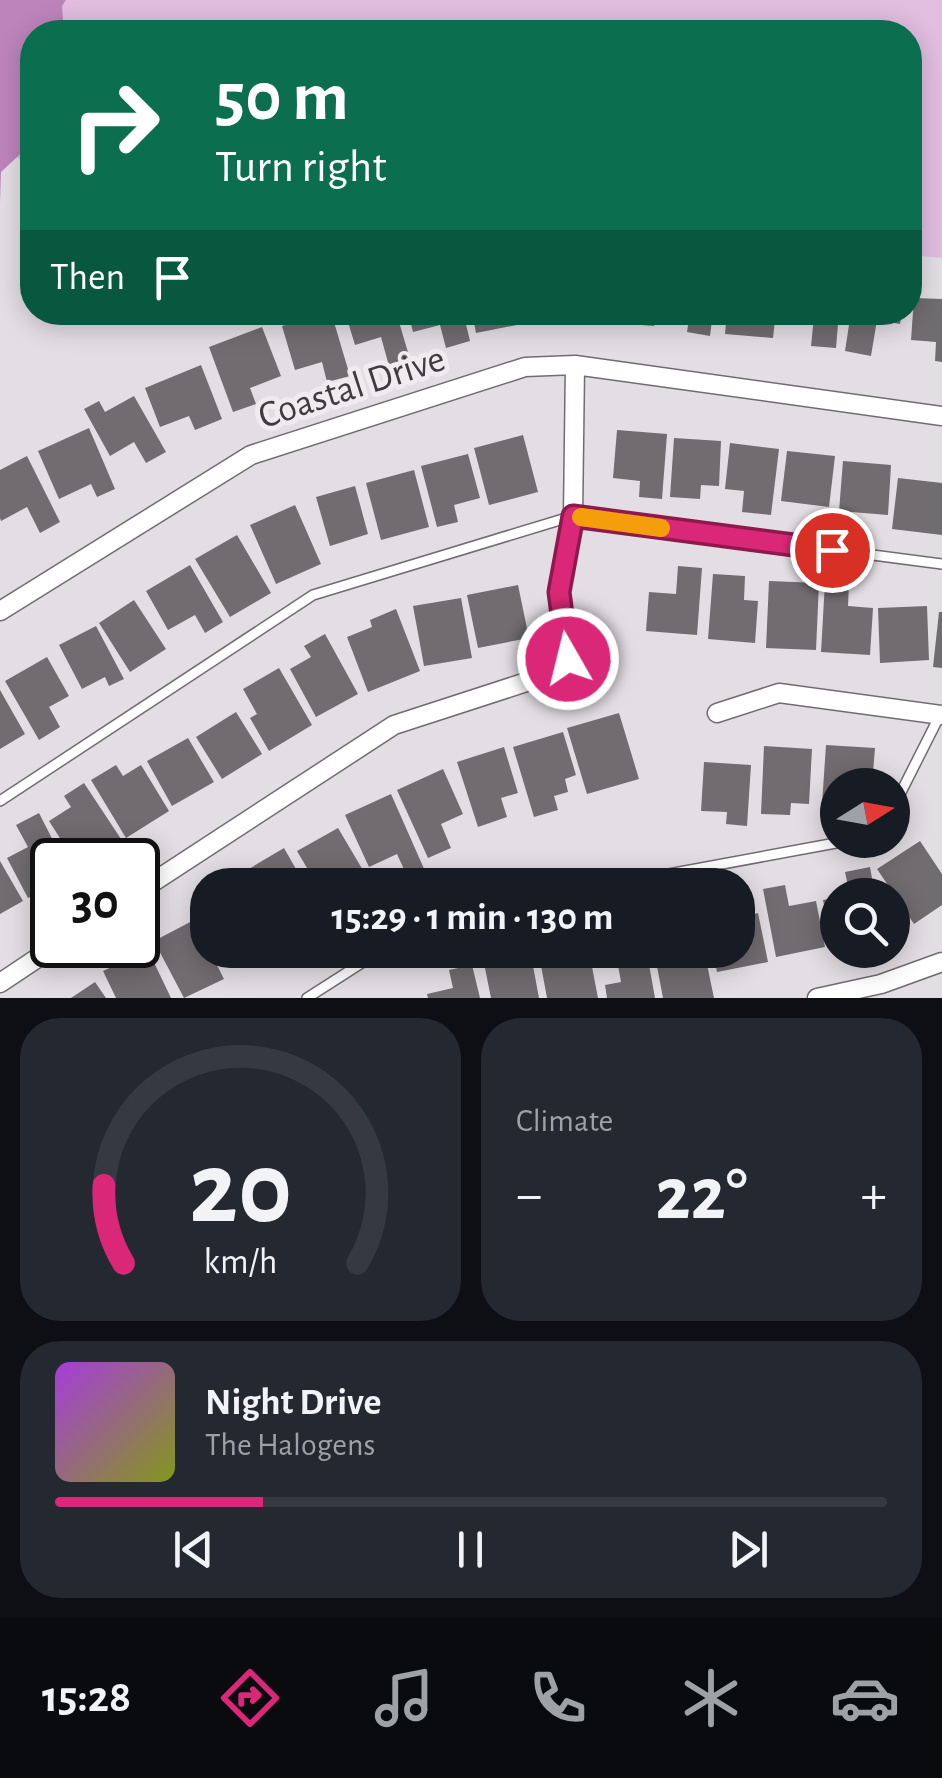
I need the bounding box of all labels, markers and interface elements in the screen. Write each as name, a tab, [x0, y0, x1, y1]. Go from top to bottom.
icon: right	[50, 60, 180, 190]
text: 50 m	[215, 63, 349, 133]
text: Turn right	[215, 145, 387, 190]
icon: arrive	[145, 250, 200, 305]
text: Then	[50, 259, 125, 297]
street label: Coastal Drive	[254, 340, 450, 436]
pin	[790, 508, 875, 593]
icon: arrive	[805, 523, 860, 578]
position arrow	[516, 607, 620, 711]
north arrow	[820, 768, 910, 858]
map controls	[820, 768, 910, 968]
speed limit sign: 30	[30, 838, 160, 968]
button: search	[820, 878, 910, 968]
text: 15:29 · 1 min · 130 m	[332, 899, 613, 937]
text: Climate	[516, 1105, 613, 1137]
text: 20	[189, 1138, 292, 1242]
text: 22°	[655, 1158, 748, 1233]
text: −	[516, 1168, 542, 1223]
text: +	[861, 1168, 887, 1223]
text: km/h	[204, 1244, 277, 1280]
text: Night Drive	[205, 1384, 381, 1422]
text: The Halogens	[205, 1429, 375, 1461]
icon: previous	[166, 1522, 221, 1577]
icon: pause	[443, 1522, 498, 1577]
icon: next	[721, 1522, 776, 1577]
icon: directions	[215, 1663, 285, 1733]
icon: music	[369, 1663, 439, 1733]
icon: phone	[523, 1663, 593, 1733]
icon: climate	[676, 1663, 746, 1733]
icon: car	[830, 1663, 900, 1733]
text: 15:28	[42, 1675, 131, 1720]

